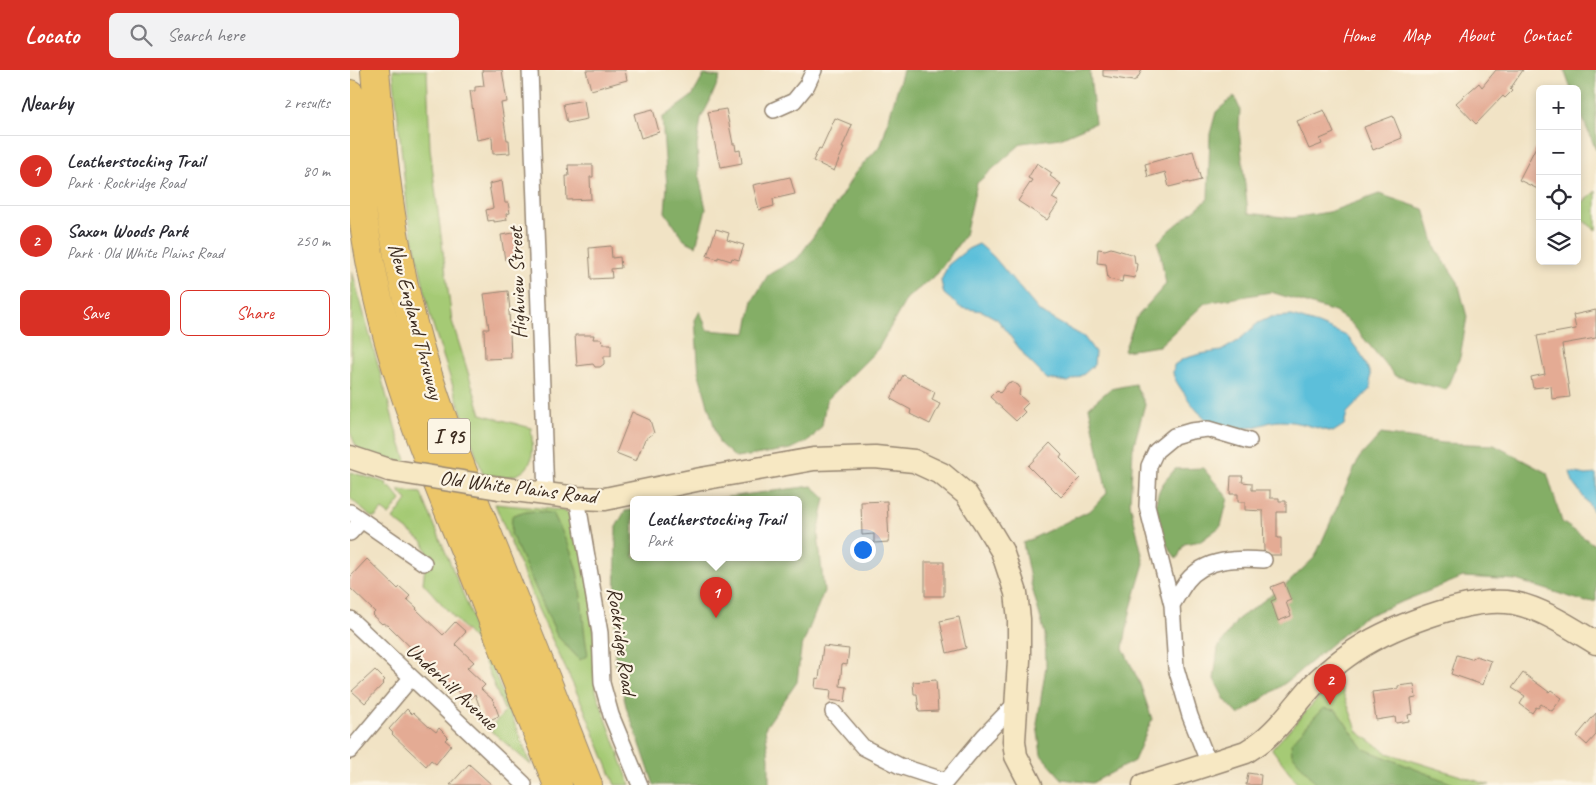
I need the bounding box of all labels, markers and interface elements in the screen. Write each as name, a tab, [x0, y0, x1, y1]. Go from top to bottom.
search box	[109, 13, 459, 58]
text: Locato	[25, 20, 79, 50]
icon: search	[127, 21, 155, 49]
text: Search here	[167, 23, 245, 47]
text: Home	[1342, 24, 1375, 46]
text: Map	[1403, 24, 1430, 46]
text: About	[1458, 24, 1494, 46]
text: Contact	[1522, 24, 1571, 46]
map controls	[1536, 85, 1581, 265]
button: +	[1536, 85, 1581, 130]
text: Nearby	[20, 90, 73, 116]
text: 2 results	[283, 93, 330, 113]
button: −	[1536, 130, 1581, 175]
text: Leatherstocking Trail	[67, 149, 205, 173]
text: 1	[32, 161, 40, 181]
text: 80 m	[303, 161, 330, 181]
text: Park · Rockridge Road	[67, 173, 185, 193]
button: locate	[1536, 175, 1581, 220]
text: Saxon Woods Park	[67, 219, 188, 243]
button: layers	[1536, 220, 1581, 265]
street label: Highview Street	[502, 225, 532, 339]
text: 2	[32, 231, 40, 251]
text: 250 m	[296, 231, 330, 251]
street label: New England Thruway	[383, 240, 450, 404]
text: Park · Old White Plains Road	[67, 243, 224, 263]
button: Save	[20, 290, 170, 336]
button: Share	[180, 290, 330, 336]
road number: I 95	[428, 418, 470, 454]
street label: Old White Plains Road	[438, 464, 602, 510]
popup	[630, 496, 802, 561]
text: Leatherstocking Trail	[647, 507, 785, 531]
text: Park	[647, 531, 673, 551]
your location	[850, 537, 876, 563]
pin: 1	[700, 577, 732, 618]
street label: Rockridge Road	[602, 586, 643, 699]
street label: Underhill Avenue	[401, 637, 504, 736]
pin: 2	[1314, 664, 1346, 705]

